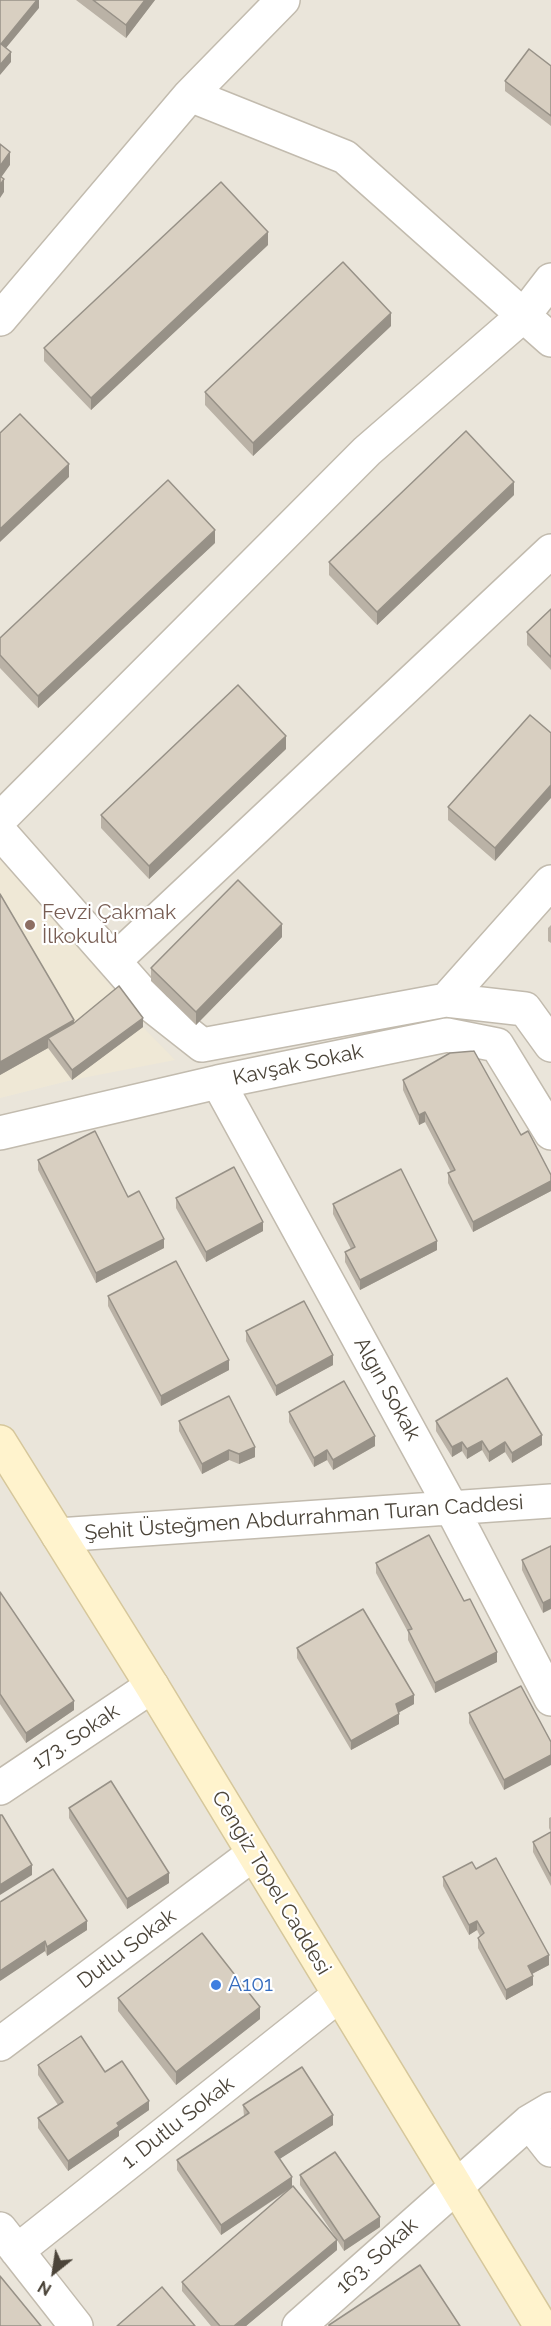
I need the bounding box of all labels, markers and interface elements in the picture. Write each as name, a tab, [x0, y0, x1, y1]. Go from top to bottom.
place label: Fevzi Çakmak İlkokulu	[42, 900, 176, 950]
marker: Fevzi Çakmak İlkokulu	[23, 918, 37, 932]
street label: Kavşak Sokak	[231, 1039, 365, 1091]
street label: Algın Sokak	[348, 1333, 426, 1445]
street label: Şehit Üsteğmen Abdurrahman Turan Caddesi	[84, 1490, 524, 1546]
street label: 173. Sokak	[28, 1699, 124, 1775]
street label: Cengiz Topel Caddesi	[206, 1786, 336, 1980]
street label: Dutlu Sokak	[73, 1904, 181, 1994]
place label: A101	[228, 1972, 273, 1998]
marker: A101	[209, 1978, 223, 1992]
street label: 1. Dutlu Sokak	[117, 2071, 239, 2175]
street label: 163. Sokak	[331, 2213, 423, 2299]
north arrow	[24, 2242, 84, 2302]
text: N	[35, 2277, 55, 2299]

